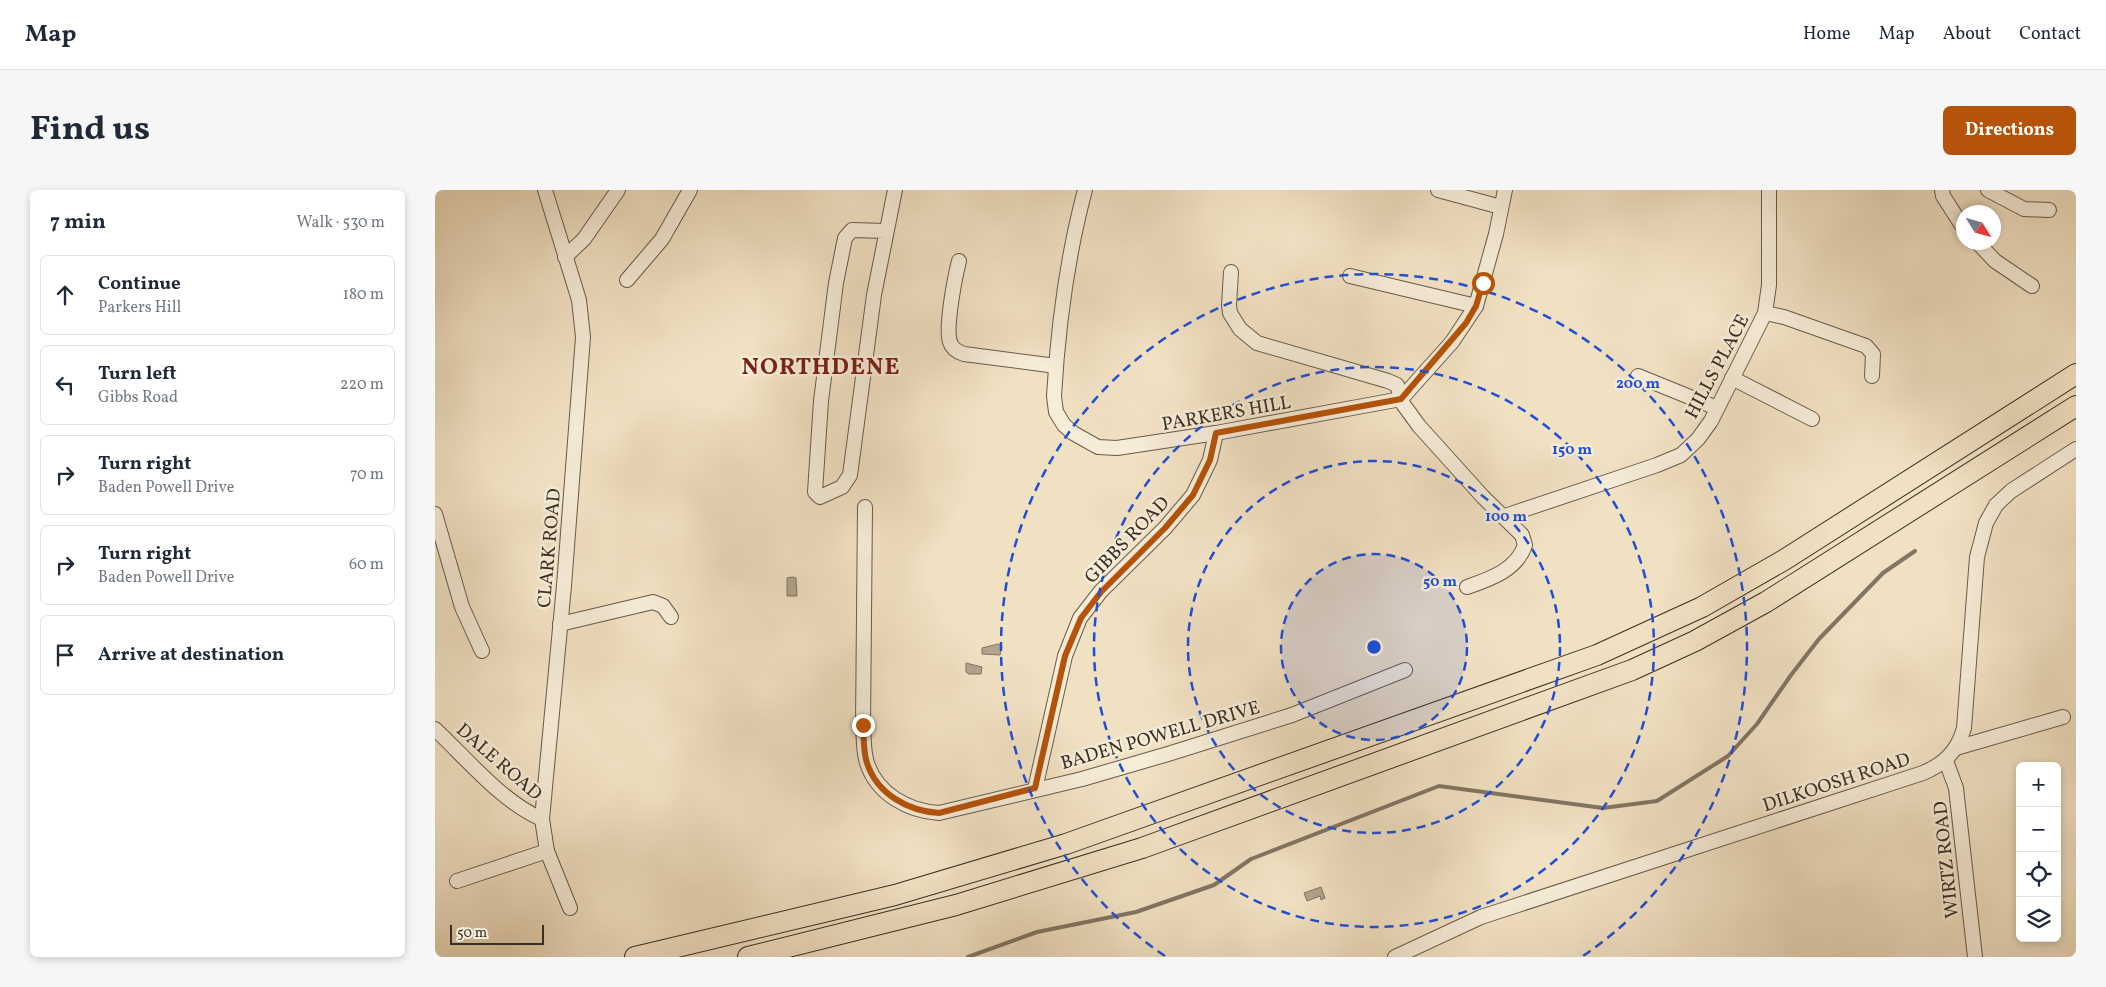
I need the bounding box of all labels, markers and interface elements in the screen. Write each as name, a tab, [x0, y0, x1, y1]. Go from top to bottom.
text: Map	[25, 18, 76, 52]
text: Home	[1803, 22, 1851, 47]
text: Map	[1879, 22, 1915, 47]
text: About	[1943, 22, 1991, 47]
text: Contact	[2019, 22, 2081, 47]
text: Find us	[30, 106, 150, 154]
button: Directions	[1943, 106, 2076, 155]
north arrow	[1956, 205, 2001, 250]
text: 7 min	[50, 208, 106, 237]
text: Walk · 530 m	[297, 212, 385, 234]
text: Continue	[98, 271, 181, 297]
route start	[1472, 272, 1495, 295]
icon: ahead	[51, 281, 79, 309]
text: 180 m	[343, 284, 384, 306]
text: Parkers Hill	[98, 297, 181, 319]
street label: HILLS PLACE	[1679, 310, 1756, 424]
district label: NORTHDENE	[742, 351, 900, 385]
text: Turn left	[98, 361, 177, 387]
icon: left	[51, 371, 79, 399]
text: 220 m	[340, 374, 384, 396]
text: 200 m	[1616, 374, 1660, 395]
text: Gibbs Road	[98, 387, 178, 409]
street label: PARKERS HILL	[1160, 390, 1293, 438]
text: 150 m	[1552, 440, 1592, 461]
text: Turn right	[98, 451, 191, 477]
icon: right	[51, 461, 79, 489]
text: 70 m	[350, 464, 384, 486]
text: Baden Powell Drive	[98, 477, 234, 499]
street label: CLARK ROAD	[532, 487, 568, 609]
street label: GIBBS ROAD	[1079, 491, 1176, 590]
text: 100 m	[1485, 507, 1528, 528]
text: Turn right	[98, 541, 191, 567]
icon: right	[51, 551, 79, 579]
text: 60 m	[349, 554, 384, 576]
text: Baden Powell Drive	[98, 567, 234, 589]
text: 50 m	[1423, 572, 1457, 593]
centre of rings	[1365, 638, 1383, 656]
icon: arrive	[51, 641, 79, 669]
text: Arrive at destination	[98, 642, 284, 668]
street label: BADEN POWELL DRIVE	[1058, 695, 1263, 777]
route end	[852, 714, 875, 737]
street label: DALE ROAD	[450, 718, 547, 807]
street label: DILKOOSH ROAD	[1760, 747, 1914, 819]
map controls	[2016, 762, 2061, 942]
button: +	[2016, 762, 2061, 807]
street label: WIRTZ ROAD	[1928, 800, 1966, 920]
button: −	[2016, 807, 2061, 852]
button: locate	[2016, 852, 2061, 897]
button: layers	[2016, 897, 2061, 942]
scale bar	[450, 922, 544, 945]
text: 50 m	[457, 924, 487, 943]

